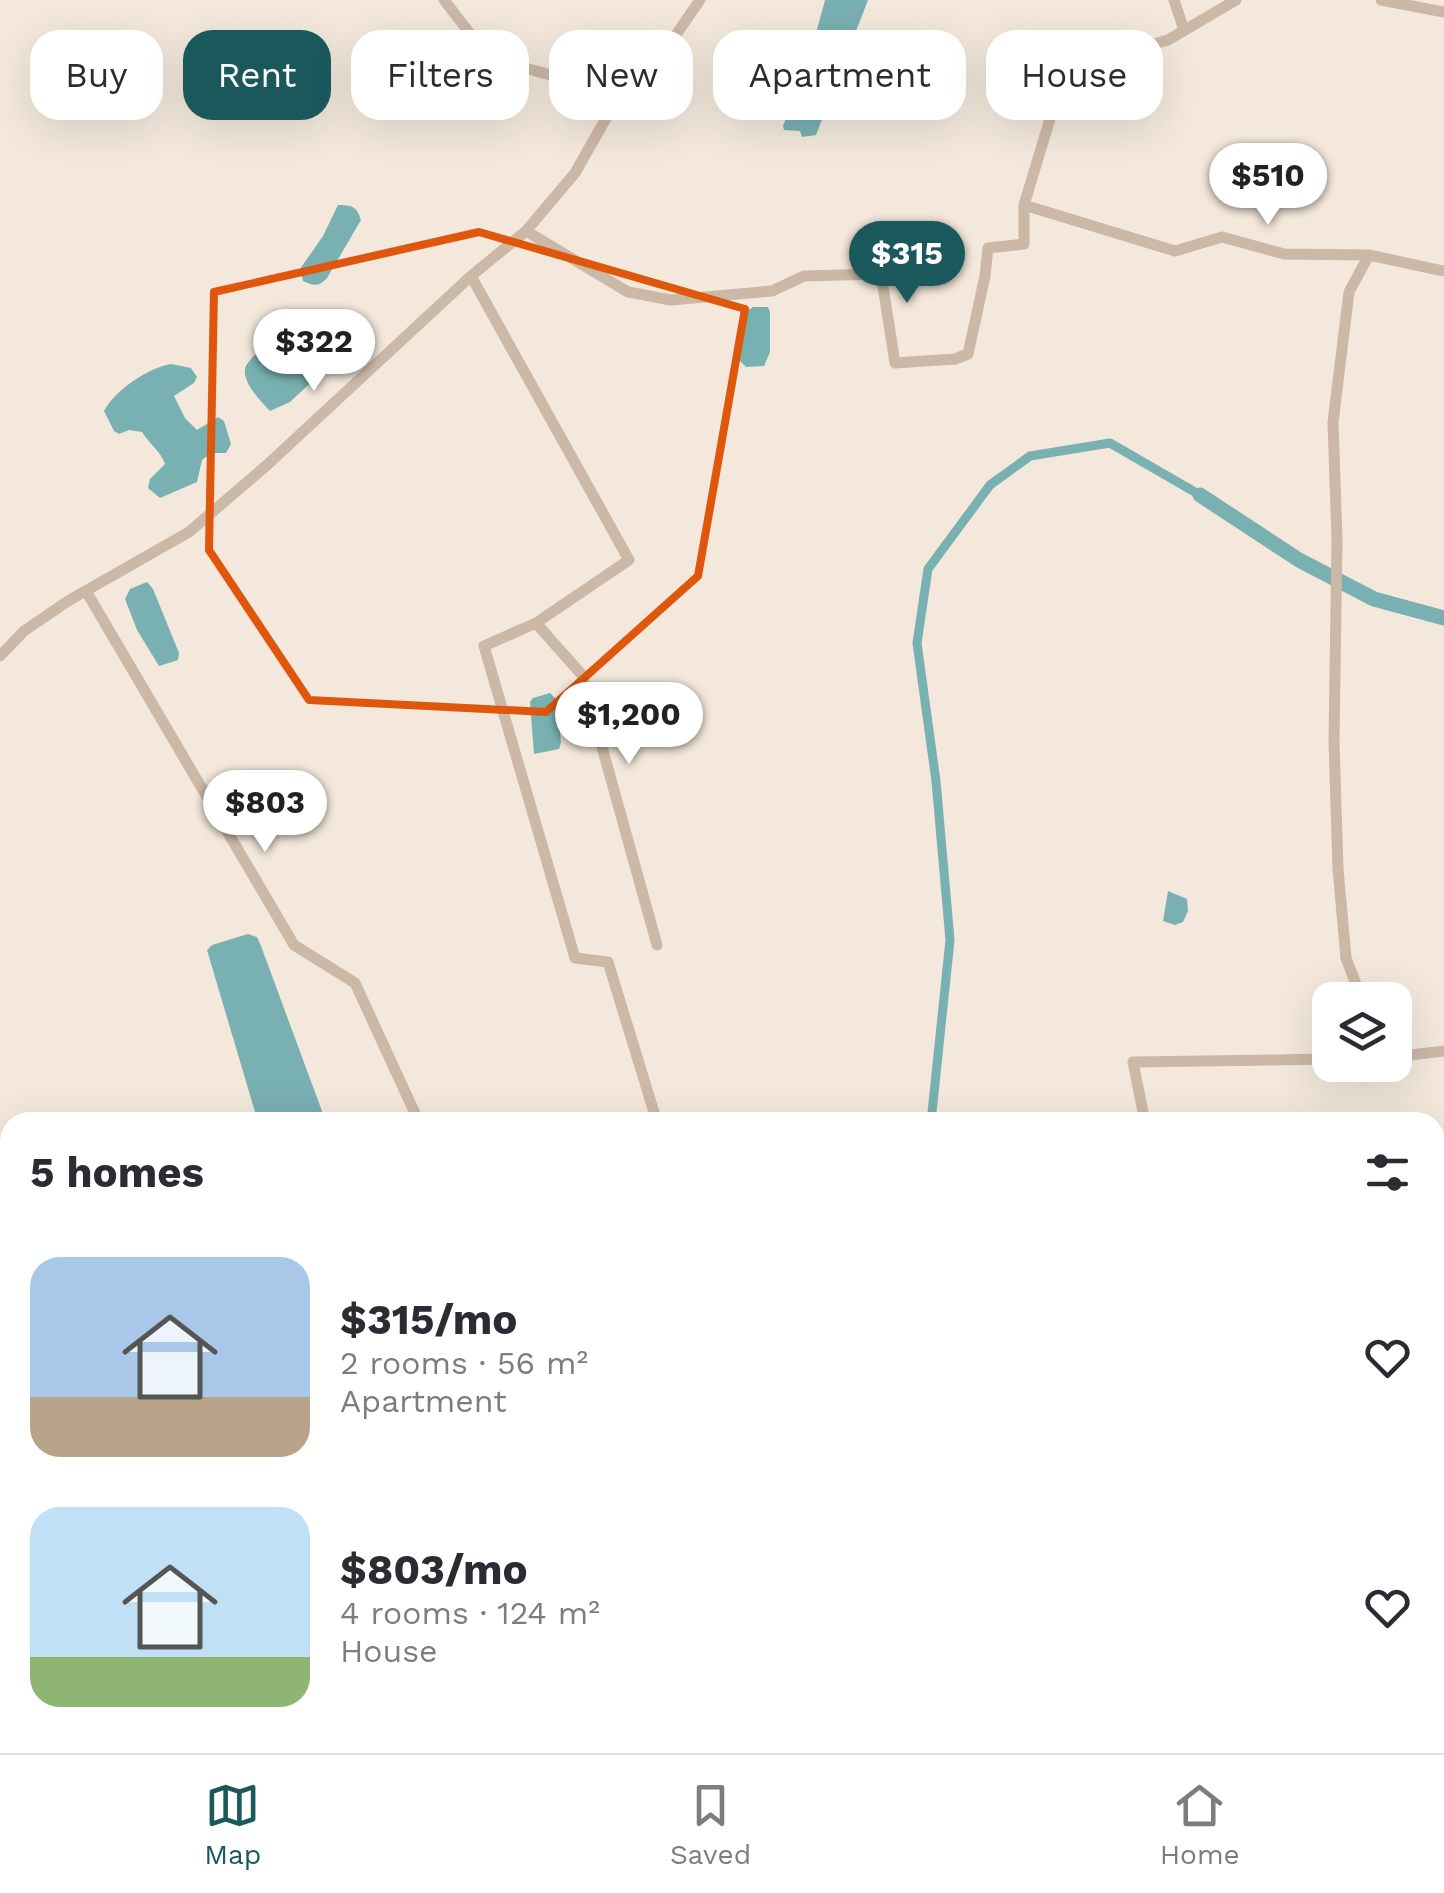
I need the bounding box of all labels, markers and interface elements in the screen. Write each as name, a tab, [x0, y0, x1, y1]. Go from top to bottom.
chip: Buy	[30, 30, 163, 120]
chip: Rent	[183, 30, 331, 120]
chip: Filters	[351, 30, 529, 120]
chip: New	[549, 30, 693, 120]
chip: Apartment	[713, 30, 966, 120]
chip: House	[986, 30, 1163, 120]
pin: $510	[1209, 143, 1327, 228]
text: $510	[1231, 156, 1305, 194]
pin: $315	[848, 221, 966, 306]
text: $315	[871, 234, 943, 272]
pin: $322	[255, 309, 373, 394]
text: $322	[275, 322, 353, 360]
pin: $1,200	[548, 682, 710, 767]
text: $1,200	[577, 695, 681, 733]
pin: $803	[206, 770, 324, 855]
text: $803	[225, 783, 305, 821]
map controls	[1312, 982, 1412, 1082]
button: layers	[1312, 982, 1412, 1082]
icon: filters	[1360, 1145, 1415, 1200]
text: 5 homes	[30, 1148, 204, 1197]
text: $315/mo	[340, 1295, 517, 1344]
icon: home	[110, 1297, 230, 1417]
icon: heart	[1360, 1330, 1415, 1385]
text: 2 rooms · 56 m²	[340, 1344, 588, 1382]
text: Apartment	[340, 1382, 507, 1420]
text: $803/mo	[340, 1545, 528, 1594]
icon: home	[110, 1547, 230, 1667]
icon: heart	[1360, 1580, 1415, 1635]
text: 4 rooms · 124 m²	[340, 1594, 600, 1632]
text: House	[340, 1632, 438, 1670]
tab: Map	[204, 1778, 261, 1871]
tab: Saved	[670, 1778, 751, 1871]
tab: Home	[1160, 1778, 1240, 1871]

